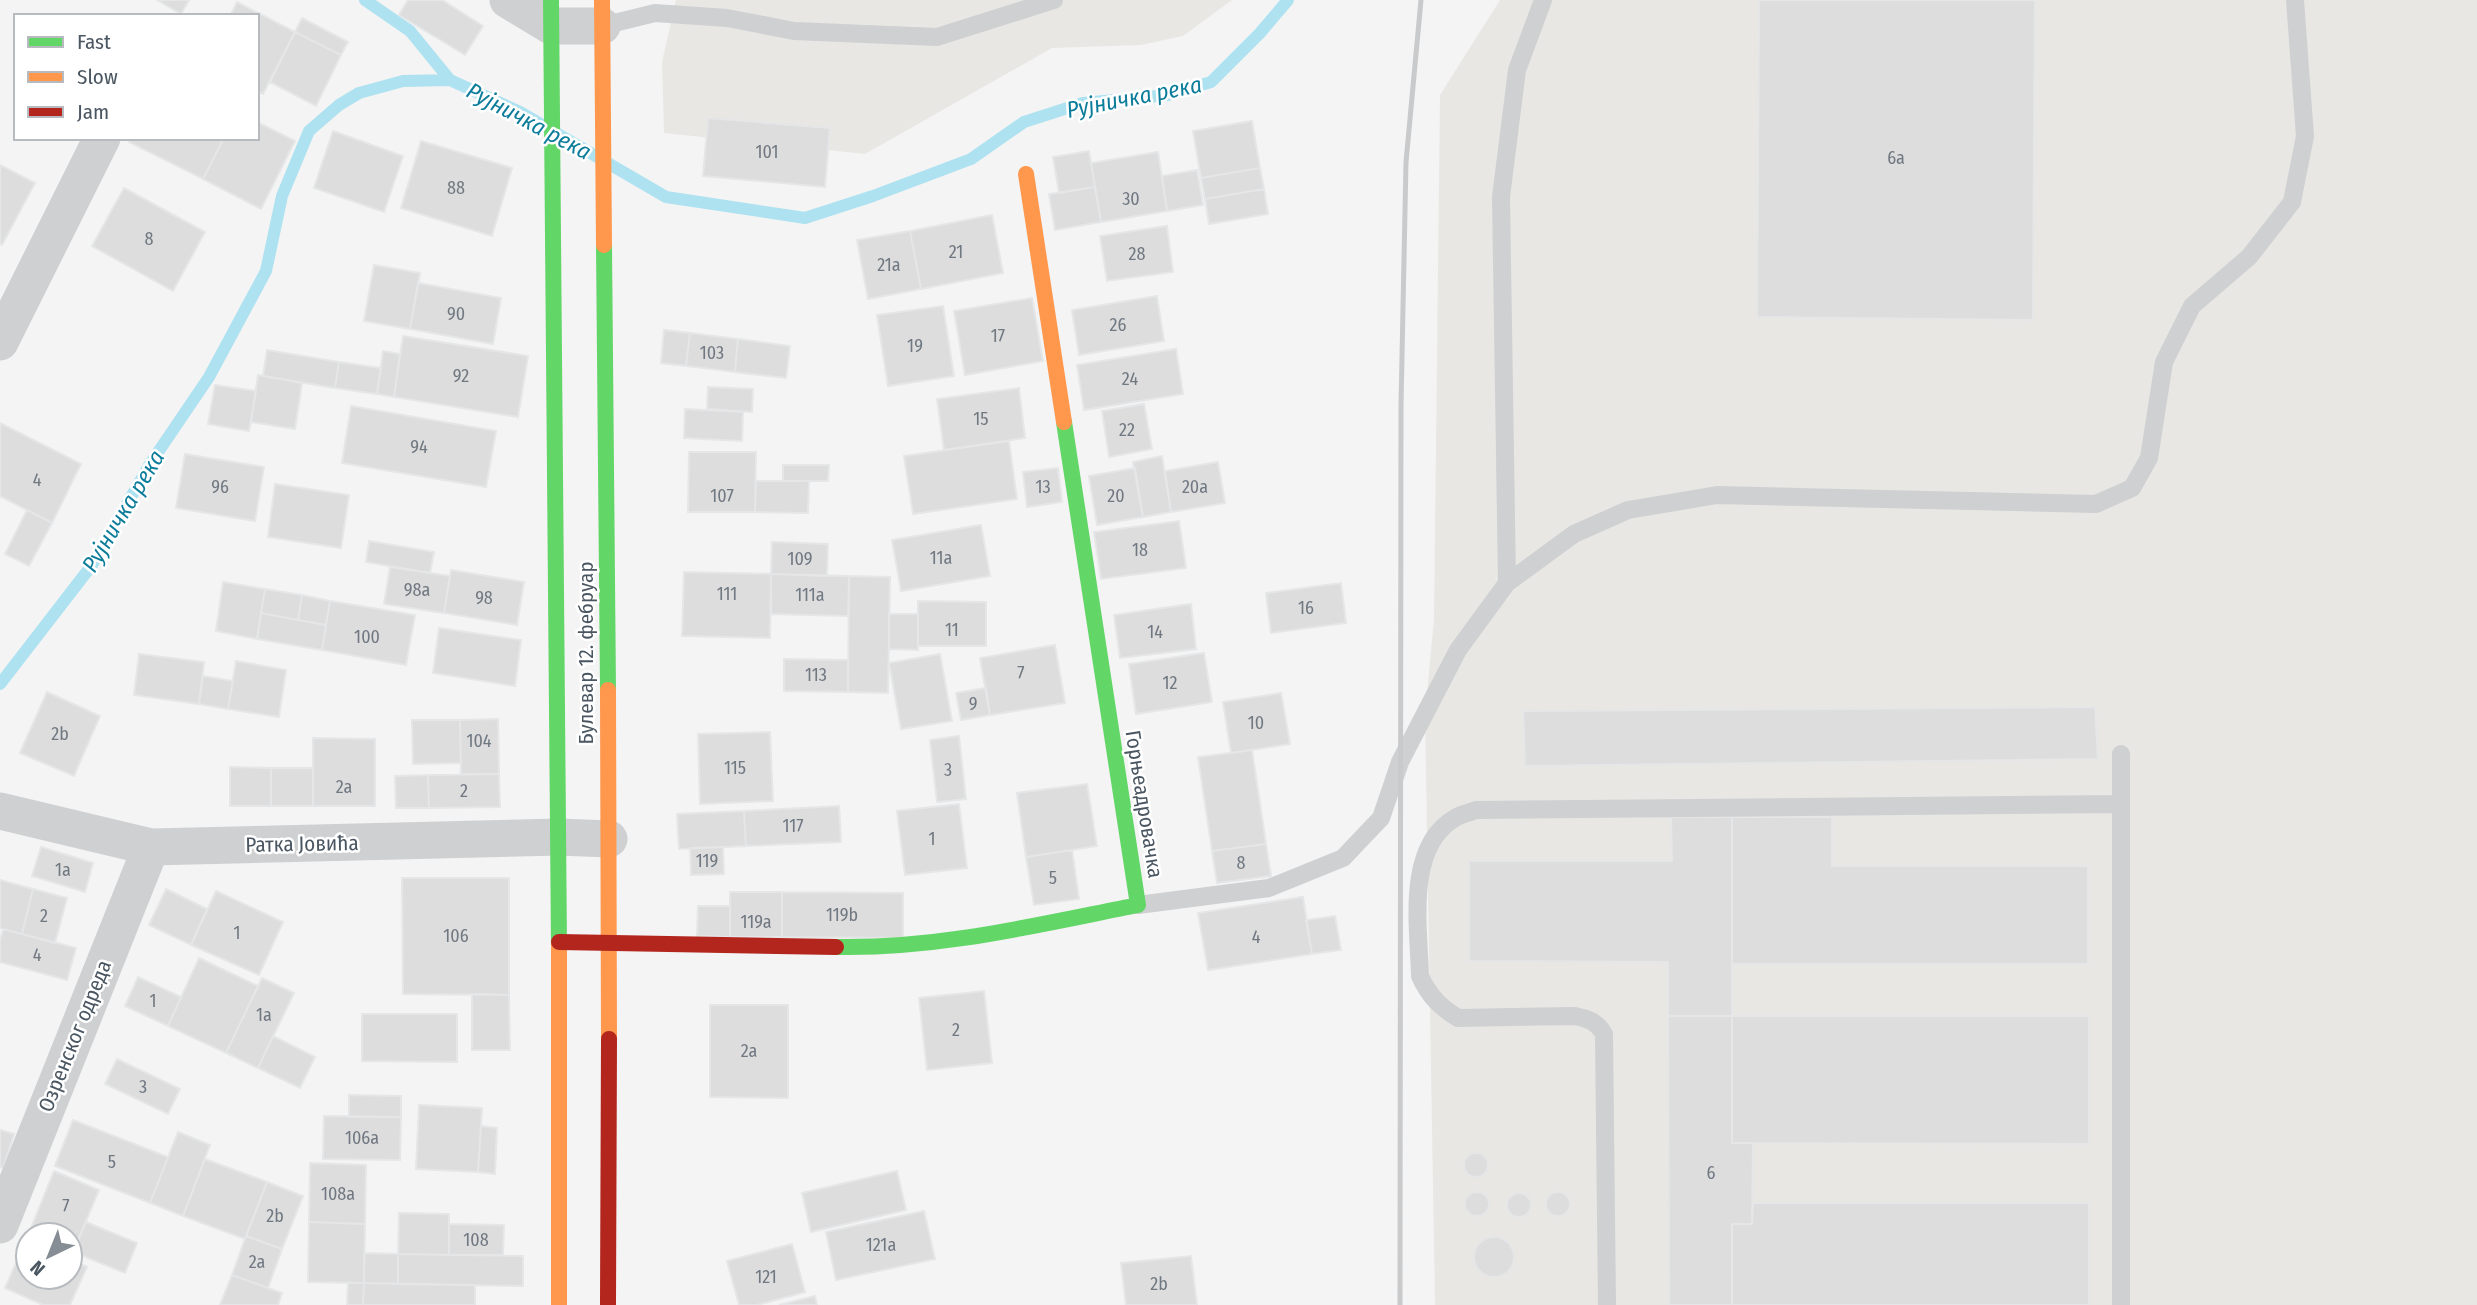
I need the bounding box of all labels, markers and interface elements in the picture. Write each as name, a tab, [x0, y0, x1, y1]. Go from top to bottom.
legend	[14, 14, 259, 140]
text: Fast	[77, 29, 111, 55]
text: Slow	[77, 64, 118, 90]
water label: Рујничка река	[1064, 70, 1204, 124]
water label: Рујничка река	[462, 76, 596, 166]
text: Jam	[77, 99, 109, 125]
house number: 101	[756, 141, 778, 163]
house number: 6a	[1887, 147, 1905, 169]
house number: 88	[447, 177, 465, 199]
house number: 30	[1122, 188, 1140, 210]
house number: 8	[145, 228, 154, 250]
house number: 21	[949, 241, 963, 263]
house number: 28	[1129, 243, 1145, 265]
house number: 21a	[877, 254, 901, 276]
house number: 90	[447, 303, 465, 325]
house number: 26	[1110, 314, 1127, 336]
house number: 17	[991, 325, 1005, 347]
house number: 19	[907, 335, 923, 357]
house number: 103	[700, 342, 724, 364]
house number: 92	[453, 365, 469, 387]
house number: 24	[1122, 368, 1138, 390]
house number: 15	[973, 408, 989, 430]
house number: 22	[1119, 419, 1135, 441]
house number: 94	[410, 436, 428, 458]
water label: Рујничка река	[76, 445, 170, 577]
house number: 4	[33, 469, 42, 491]
house number: 96	[211, 476, 229, 498]
house number: 13	[1035, 476, 1051, 498]
house number: 20a	[1182, 476, 1208, 498]
house number: 107	[710, 485, 734, 507]
house number: 20	[1107, 485, 1125, 507]
house number: 18	[1132, 539, 1148, 561]
house number: 11a	[930, 547, 952, 569]
house number: 109	[787, 548, 813, 570]
street label: Булевар 12. фебруар	[573, 561, 599, 745]
house number: 98a	[404, 579, 430, 601]
house number: 111	[717, 583, 737, 605]
house number: 111a	[795, 584, 825, 606]
house number: 98	[475, 587, 493, 609]
house number: 16	[1298, 597, 1314, 619]
house number: 11	[945, 619, 959, 641]
house number: 14	[1147, 621, 1163, 643]
house number: 100	[354, 626, 380, 648]
house number: 7	[1017, 662, 1025, 684]
house number: 113	[805, 664, 827, 686]
house number: 12	[1163, 672, 1178, 694]
house number: 9	[969, 693, 977, 715]
house number: 10	[1248, 712, 1264, 734]
house number: 2b	[51, 723, 69, 745]
street label: Горњеадровачка	[1119, 728, 1169, 880]
house number: 104	[466, 730, 492, 752]
house number: 115	[724, 757, 746, 779]
house number: 3	[944, 759, 952, 781]
house number: 2a	[336, 776, 352, 798]
house number: 2	[460, 780, 468, 802]
house number: 117	[782, 815, 804, 837]
house number: 1	[928, 828, 936, 850]
street label: Ратка Јовића	[245, 830, 359, 858]
house number: 119	[696, 850, 718, 872]
house number: 8	[1237, 852, 1246, 874]
house number: 1a	[55, 859, 71, 881]
house number: 5	[1049, 867, 1057, 889]
house number: 119b	[826, 904, 858, 926]
house number: 2	[40, 905, 48, 927]
house number: 119a	[740, 911, 772, 933]
house number: 1	[233, 922, 241, 944]
house number: 106	[443, 925, 469, 947]
house number: 4	[1252, 926, 1261, 948]
house number: 4	[33, 944, 42, 966]
street label: Озренског одреда	[33, 956, 117, 1116]
house number: 1	[149, 990, 157, 1012]
house number: 1a	[256, 1004, 272, 1026]
house number: 2	[952, 1019, 960, 1041]
house number: 2a	[741, 1040, 757, 1062]
house number: 3	[139, 1076, 147, 1098]
house number: 106a	[345, 1127, 379, 1149]
house number: 5	[108, 1151, 116, 1173]
house number: 6	[1707, 1162, 1716, 1184]
house number: 108a	[321, 1183, 355, 1205]
house number: 7	[62, 1195, 70, 1217]
house number: 2b	[266, 1205, 284, 1227]
north arrow	[14, 1221, 84, 1291]
house number: 108	[463, 1229, 489, 1251]
house number: 121a	[866, 1234, 896, 1256]
house number: 2a	[249, 1251, 265, 1273]
text: N	[26, 1256, 50, 1280]
house number: 121	[755, 1266, 777, 1288]
house number: 2b	[1150, 1273, 1168, 1295]

